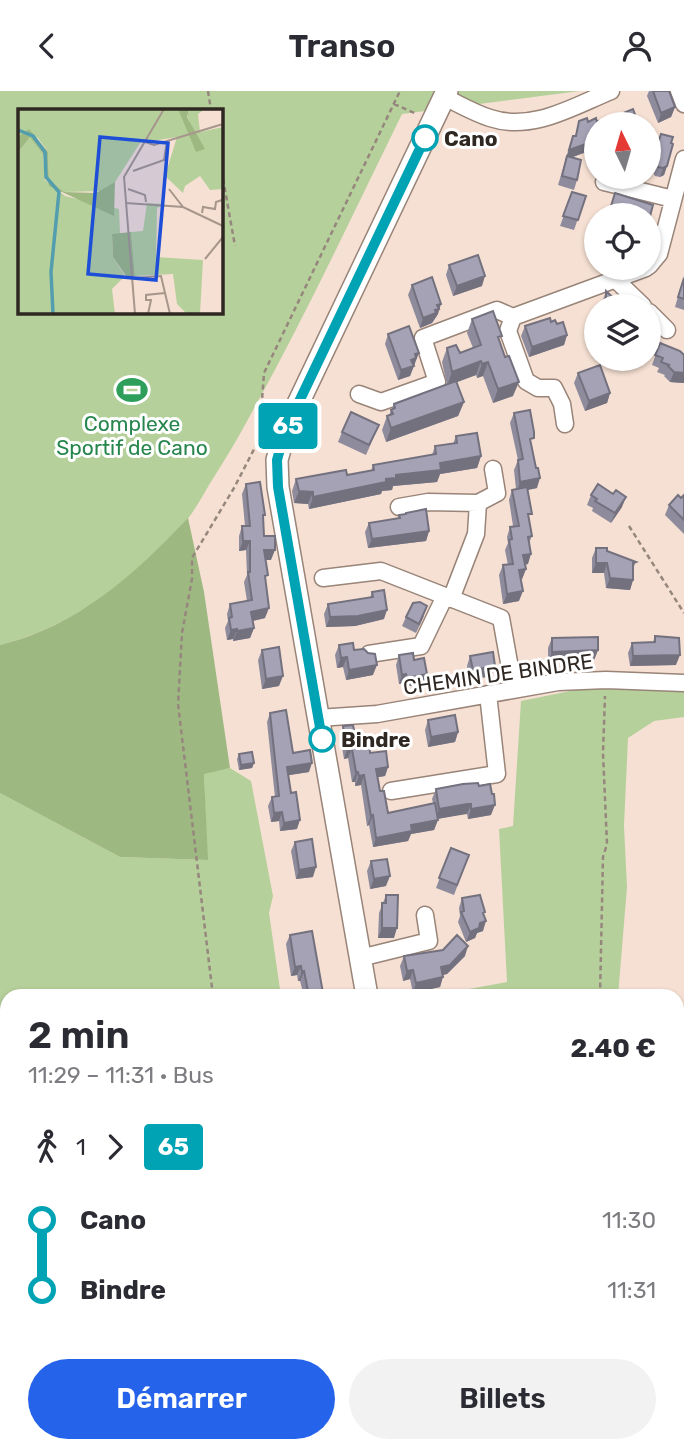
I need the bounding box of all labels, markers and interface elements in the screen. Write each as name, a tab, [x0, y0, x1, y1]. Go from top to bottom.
icon: back	[28, 27, 66, 65]
text: Transo	[289, 27, 395, 65]
icon: person	[618, 27, 656, 65]
inset map	[18, 109, 222, 313]
north arrow	[584, 112, 662, 189]
map controls	[584, 112, 661, 371]
marker: Cano	[412, 125, 438, 151]
place label: Cano	[444, 126, 497, 151]
button: locate	[584, 203, 661, 280]
button: layers	[584, 294, 661, 371]
sports icon: Complexe Sportif de Cano	[115, 373, 149, 407]
line badge: 65	[256, 403, 320, 449]
place label: Complexe Sportif de Cano	[56, 411, 208, 460]
text: 65	[272, 412, 304, 440]
street label: CHEMIN DE BINDRE	[401, 648, 595, 700]
marker: Bindre	[309, 726, 335, 752]
place label: Bindre	[341, 727, 410, 752]
text: 2 min	[28, 1012, 130, 1058]
text: 2.40 €	[571, 1033, 656, 1064]
text: 11:29 – 11:31 · Bus	[28, 1061, 214, 1089]
icon: walk	[28, 1128, 66, 1166]
icon: forward	[96, 1128, 134, 1166]
text: 1	[76, 1133, 86, 1161]
text: 65	[158, 1133, 189, 1161]
text: Cano	[80, 1205, 146, 1236]
text: 11:30	[602, 1206, 656, 1234]
text: Bindre	[80, 1275, 166, 1306]
text: 11:31	[607, 1276, 656, 1304]
button: Démarrer	[28, 1359, 335, 1439]
button: Billets	[349, 1359, 656, 1439]

